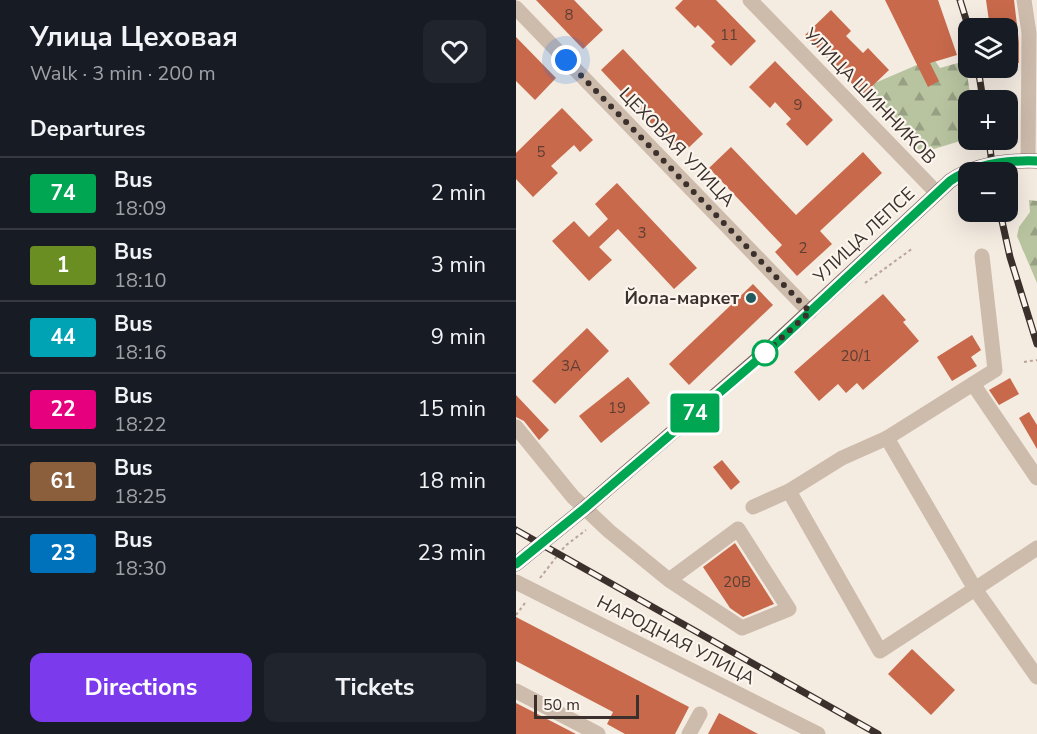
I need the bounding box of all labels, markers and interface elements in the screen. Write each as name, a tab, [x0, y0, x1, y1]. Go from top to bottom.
house number: 8	[564, 5, 574, 25]
text: Улица Цеховая	[30, 18, 238, 56]
map controls	[958, 18, 1018, 222]
button: layers	[958, 18, 1018, 78]
button: heart	[423, 20, 486, 83]
street label: УЛИЦА ШИННИКОВ	[798, 22, 941, 169]
house number: 11	[720, 25, 738, 45]
your location	[551, 45, 581, 75]
text: Walk · 3 min · 200 m	[30, 60, 216, 87]
street label: ЦЕХОВАЯ УЛИЦА	[614, 82, 740, 212]
button: +	[958, 90, 1018, 150]
house number: 9	[793, 95, 803, 115]
text: Departures	[30, 114, 145, 144]
house number: 5	[536, 142, 546, 162]
button: −	[958, 162, 1018, 222]
text: Bus	[114, 165, 153, 195]
text: 2 min	[431, 178, 486, 208]
text: 74	[50, 179, 76, 207]
street label: УЛИЦА ЛЕПСЕ	[807, 182, 920, 289]
text: 18:09	[114, 195, 167, 222]
house number: 3	[637, 223, 647, 243]
text: Bus	[114, 237, 153, 267]
house number: 2	[798, 238, 808, 258]
text: 3 min	[431, 250, 486, 280]
text: 1	[57, 251, 69, 279]
text: 18:10	[114, 267, 167, 294]
place label: Йола-маркет	[624, 286, 739, 310]
marker: Йола-маркет	[744, 291, 758, 305]
text: Bus	[114, 309, 153, 339]
text: 9 min	[431, 322, 486, 352]
text: 44	[50, 323, 76, 351]
text: 18:16	[114, 339, 167, 366]
unlabelled marker	[752, 340, 778, 366]
house number: 20/1	[840, 346, 872, 366]
house number: 3А	[561, 356, 581, 376]
text: Bus	[114, 381, 153, 411]
text: 15 min	[418, 394, 486, 424]
line badge: 74	[668, 394, 722, 432]
text: 22	[50, 395, 76, 423]
house number: 19	[608, 398, 626, 418]
text: 74	[682, 399, 708, 427]
text: 18:22	[114, 411, 167, 438]
text: Bus	[114, 453, 153, 483]
text: 18 min	[418, 466, 486, 496]
text: 61	[50, 467, 76, 495]
text: 18:25	[114, 483, 167, 510]
text: Bus	[114, 525, 153, 555]
text: 23 min	[418, 538, 486, 568]
text: 23	[50, 539, 76, 567]
text: 18:30	[114, 555, 167, 582]
house number: 20В	[723, 572, 751, 592]
street label: НАРОДНАЯ УЛИЦА	[593, 590, 759, 690]
button: Directions	[30, 653, 252, 722]
button: Tickets	[264, 653, 486, 722]
scale bar	[534, 692, 639, 720]
text: 50 m	[543, 694, 580, 716]

